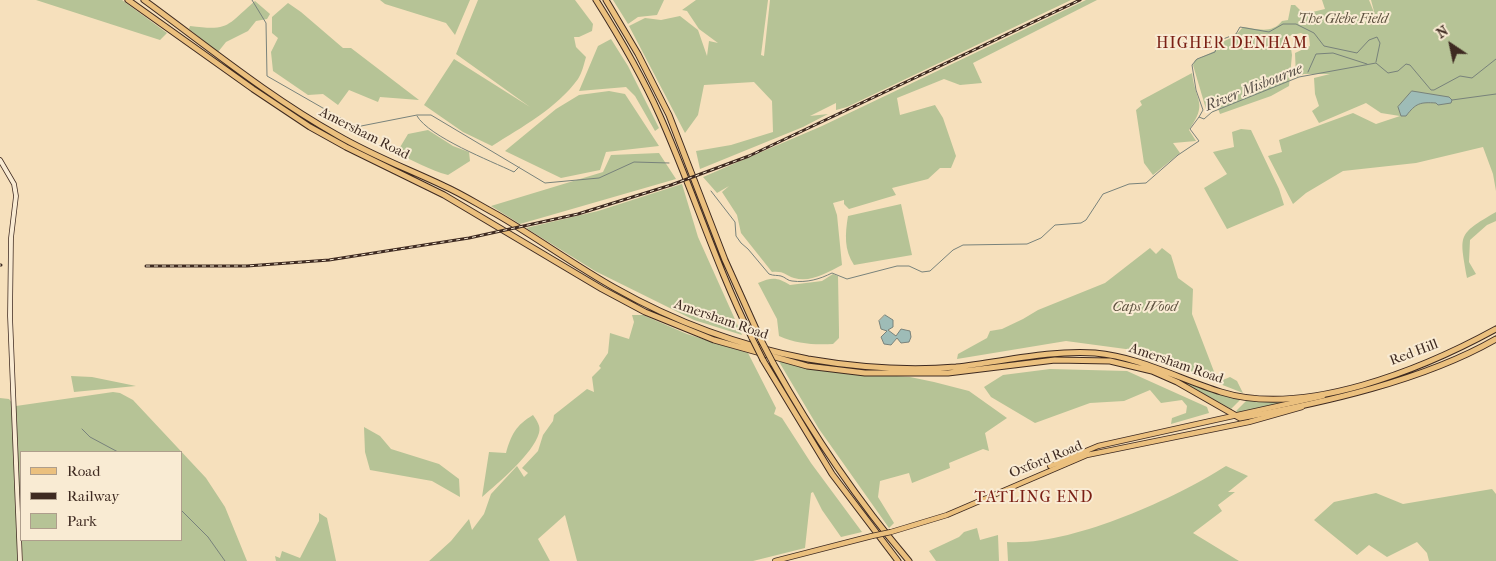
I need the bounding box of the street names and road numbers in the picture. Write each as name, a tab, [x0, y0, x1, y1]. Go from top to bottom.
street label: Amersham Road	[316, 104, 412, 164]
street label: Amersham Road	[672, 296, 770, 344]
street label: Red Hill	[1387, 336, 1441, 370]
street label: Amersham Road	[1127, 340, 1225, 388]
street label: Oxford Road	[1007, 438, 1085, 482]

